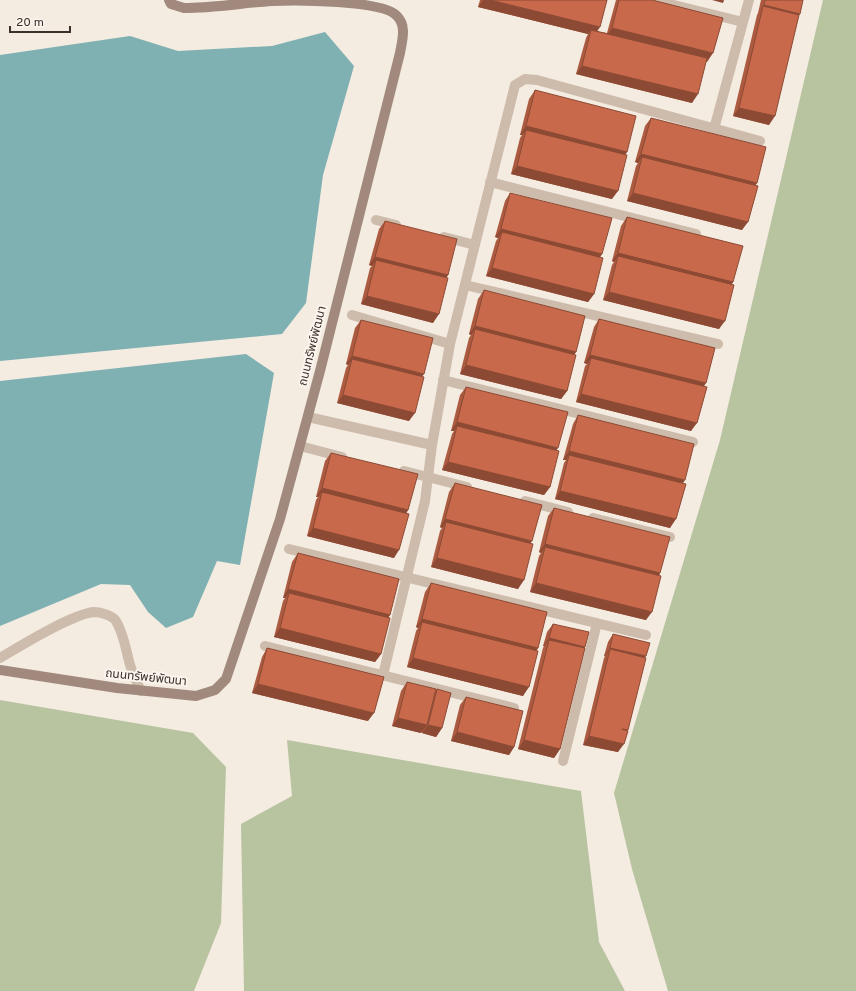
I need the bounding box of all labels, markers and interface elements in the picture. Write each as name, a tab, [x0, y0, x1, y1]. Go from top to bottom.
scale bar	[10, 8, 70, 34]
text: 20 m	[16, 15, 44, 31]
street label: ถนนทรัพย์พัฒนา	[295, 304, 331, 388]
street label: ถนนทรัพย์พัฒนา	[104, 666, 188, 690]

